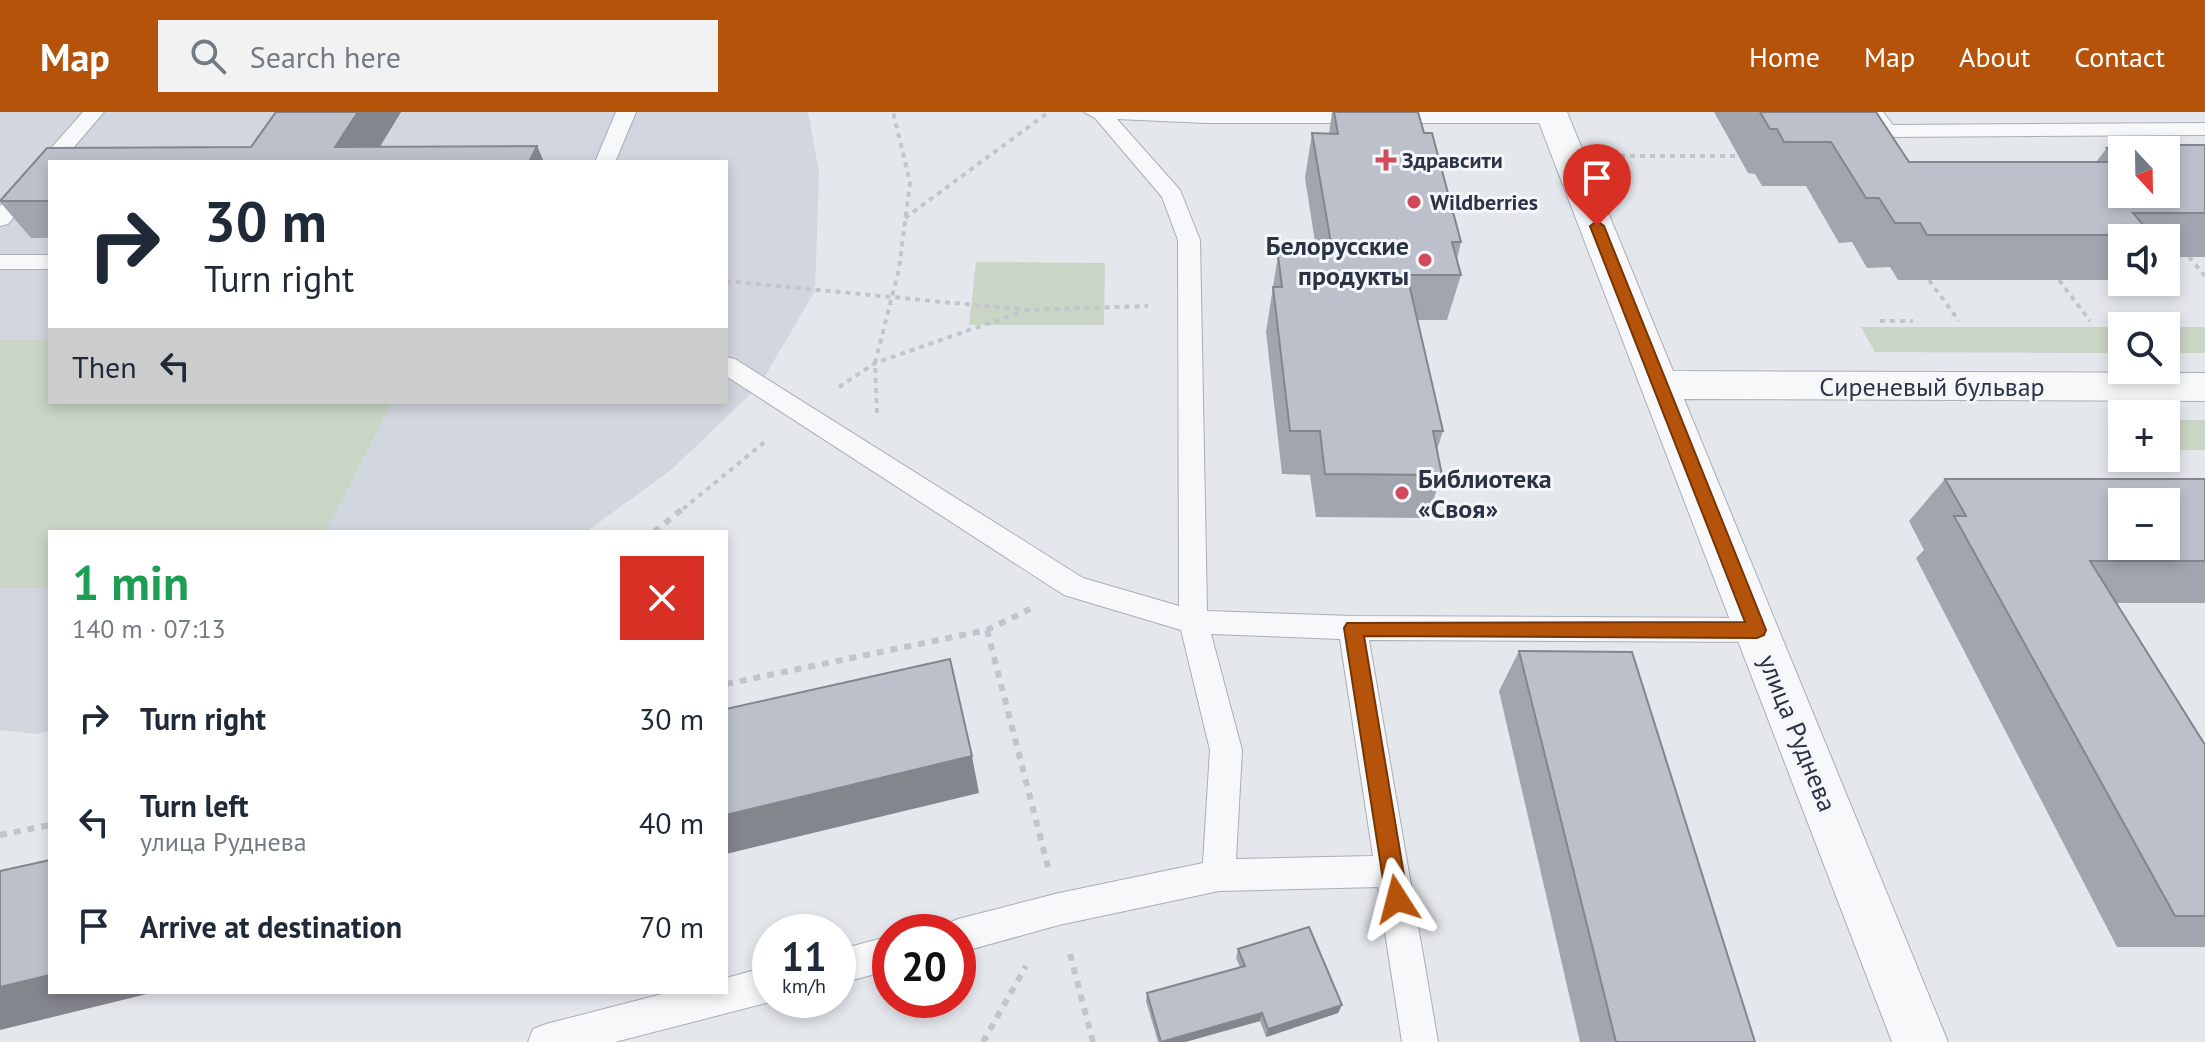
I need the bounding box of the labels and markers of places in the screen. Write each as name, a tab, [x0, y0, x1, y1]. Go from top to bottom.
pin	[1563, 144, 1631, 226]
place label: Здравсити	[1402, 146, 1503, 174]
marker: Здравсити	[1377, 151, 1395, 169]
place label: Wildberries	[1430, 188, 1538, 216]
marker: Wildberries	[1405, 193, 1423, 211]
place label: Белорусские продукты	[1266, 229, 1409, 292]
marker: Белорусские продукты	[1416, 251, 1434, 269]
place label: Библиотека «Своя»	[1418, 462, 1552, 525]
marker: Библиотека «Своя»	[1393, 484, 1411, 502]

